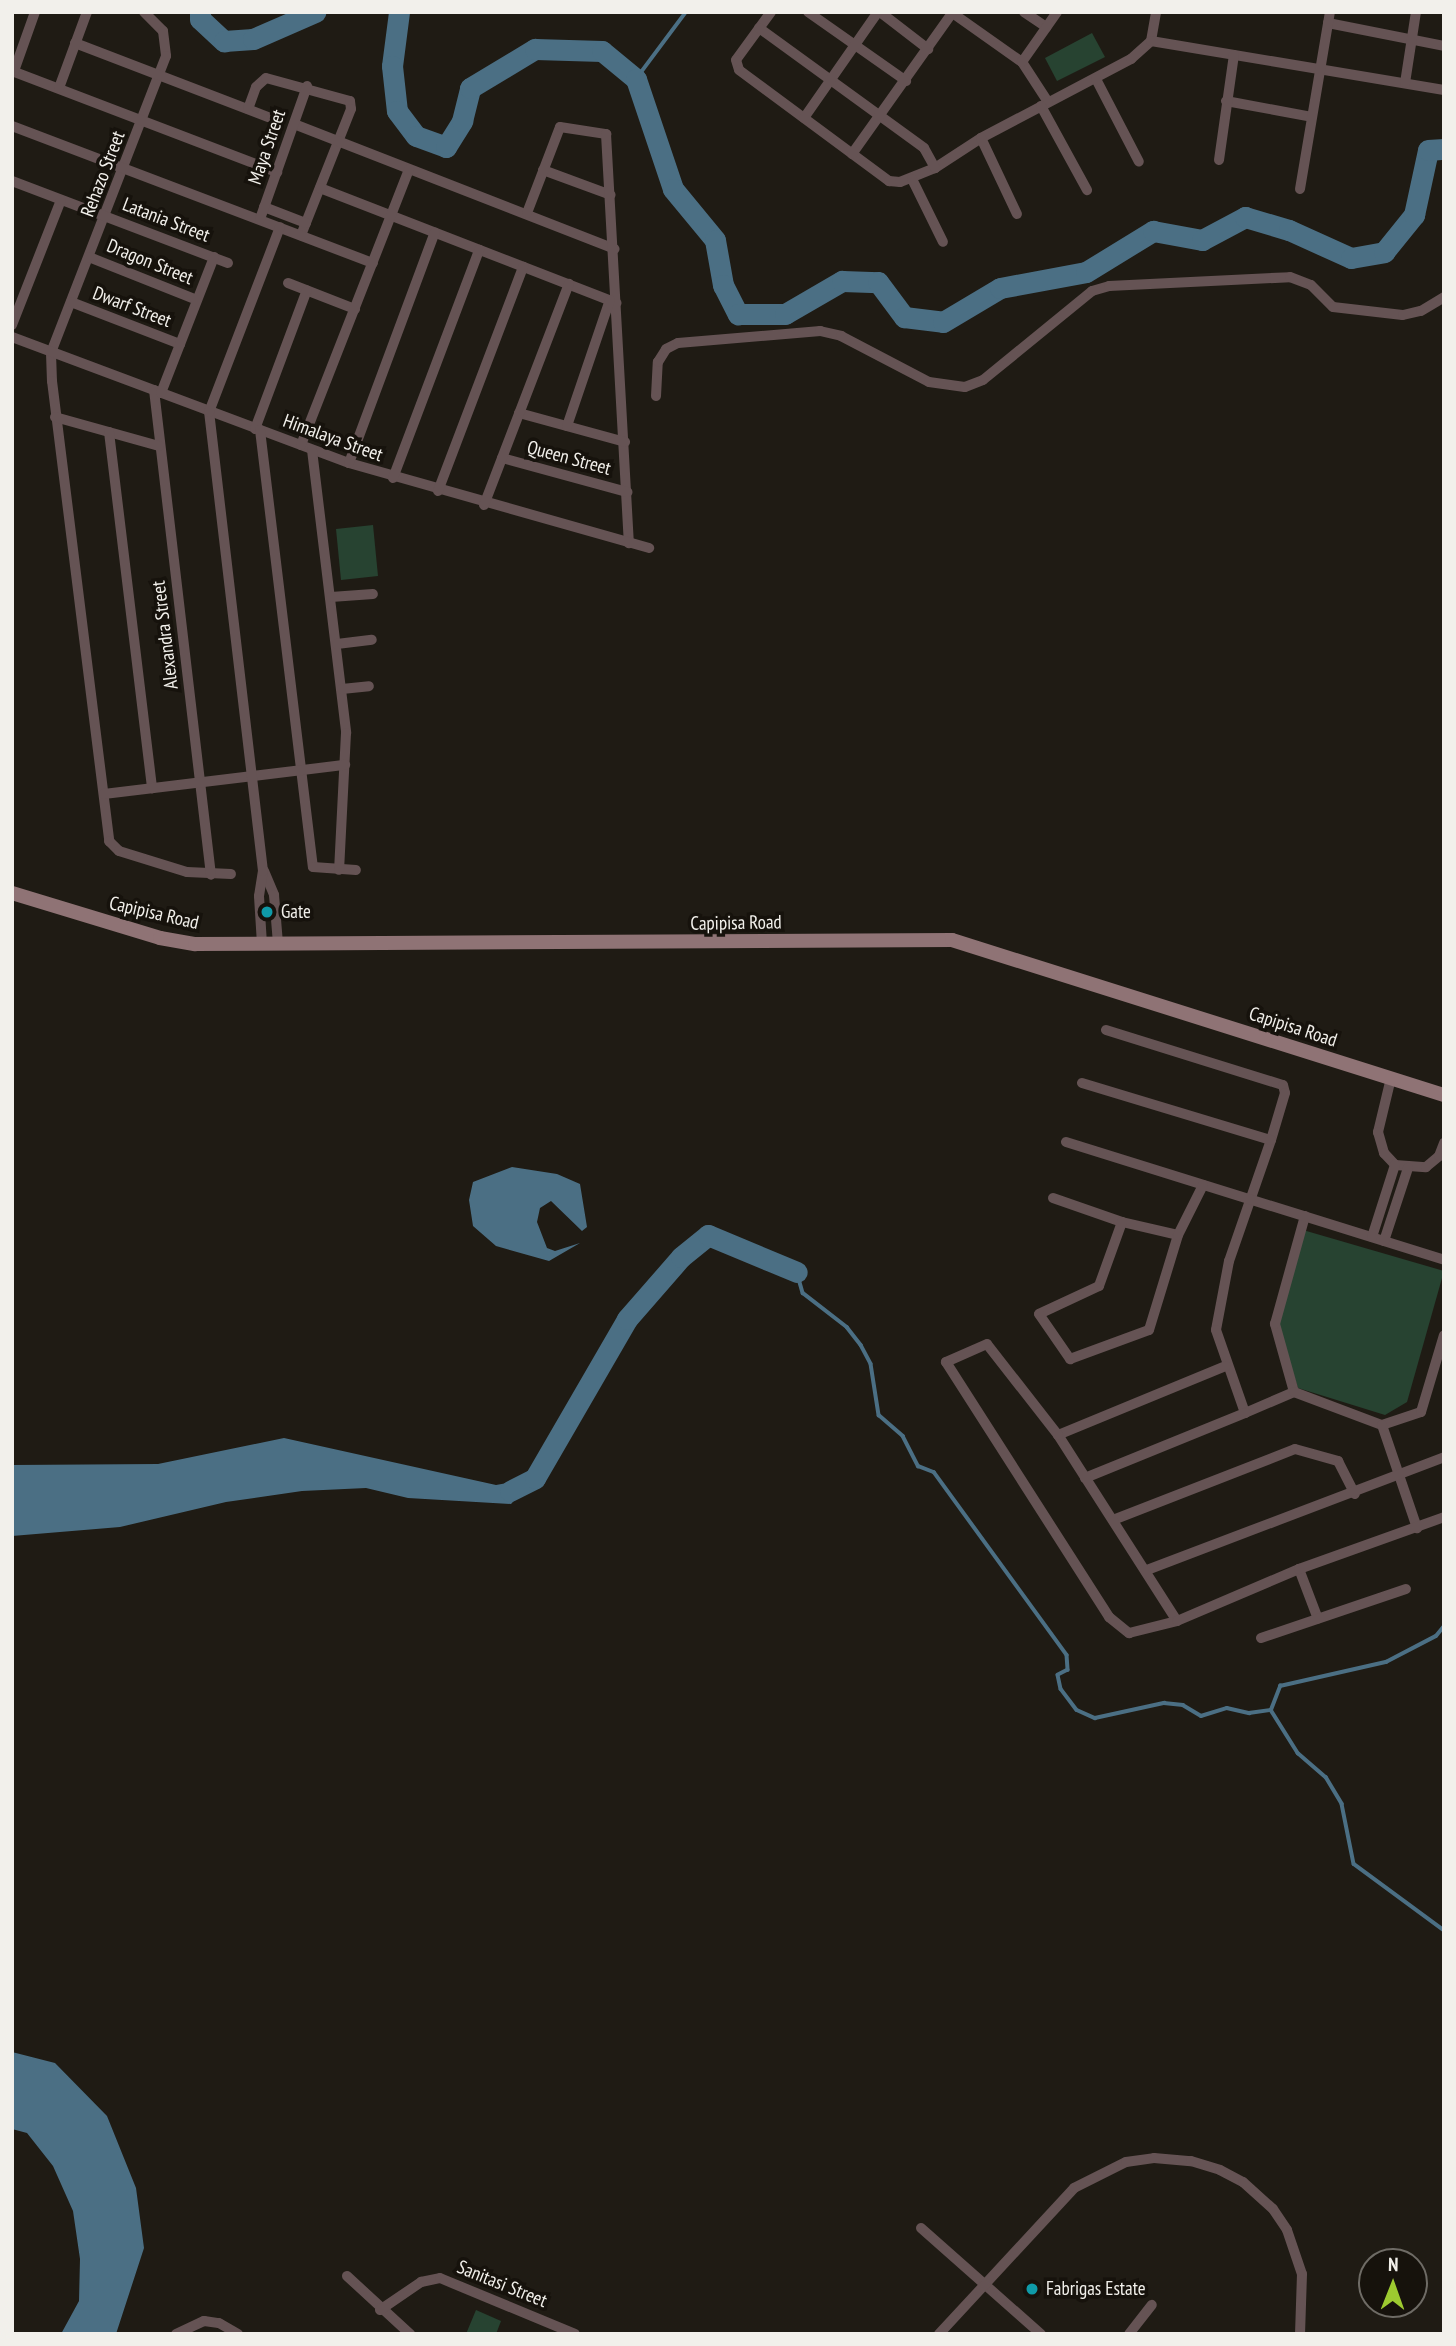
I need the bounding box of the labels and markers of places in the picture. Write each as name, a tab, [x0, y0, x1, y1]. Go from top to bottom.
place label: Gate	[281, 901, 311, 923]
marker: Gate	[259, 904, 275, 920]
place label: Fabrigas Estate	[1046, 2278, 1146, 2300]
marker: Fabrigas Estate	[1024, 2281, 1040, 2297]

